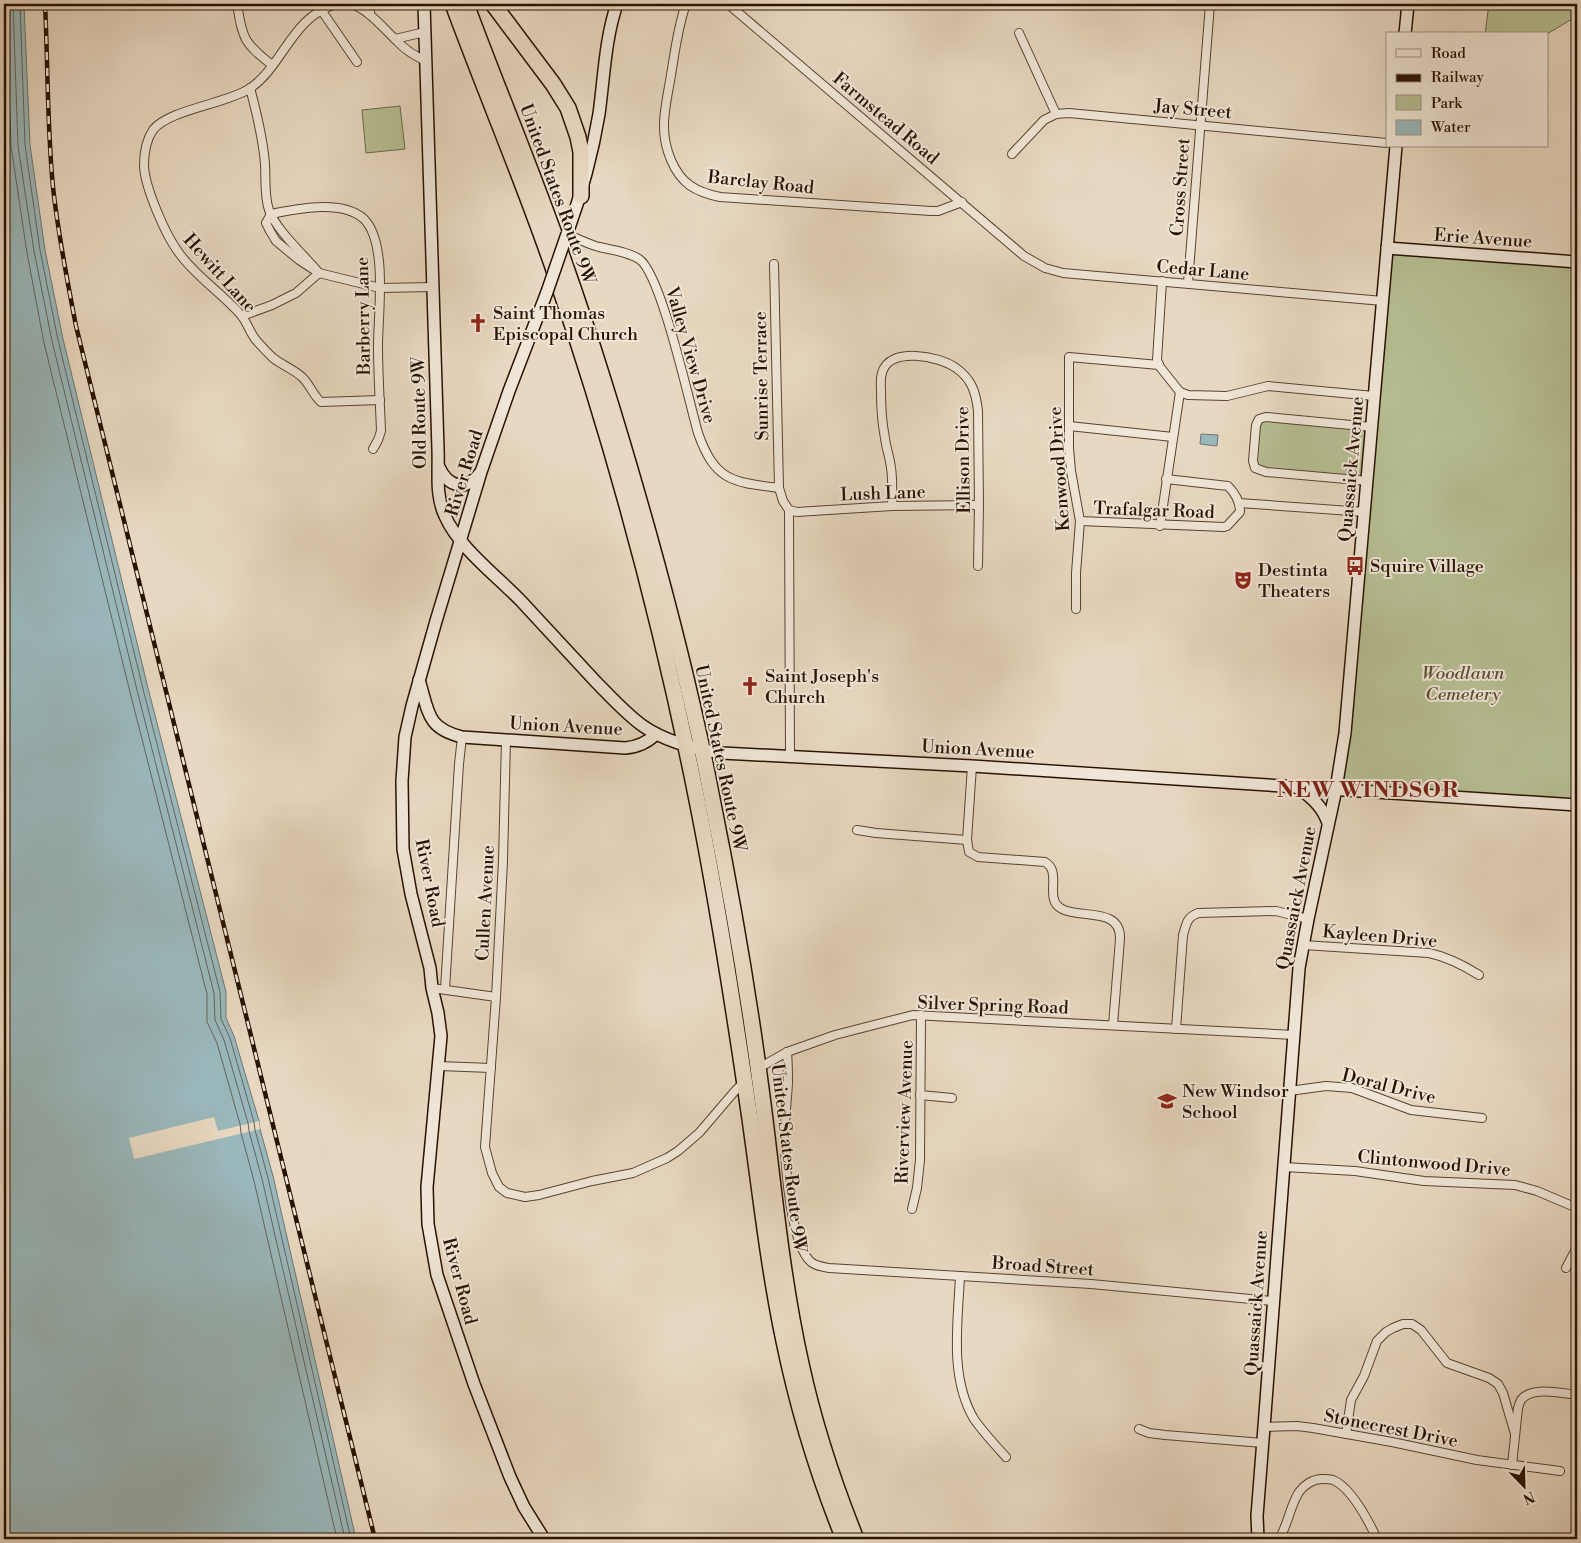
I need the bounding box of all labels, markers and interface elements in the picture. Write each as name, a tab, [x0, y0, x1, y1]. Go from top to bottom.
legend	[1386, 32, 1548, 148]
text: Road	[1431, 44, 1466, 63]
street label: Farmstead Road	[828, 67, 944, 170]
text: Railway	[1431, 68, 1485, 87]
text: Park	[1431, 94, 1463, 113]
street label: Jay Street	[1152, 95, 1233, 124]
street label: United States Route 9W	[514, 101, 601, 288]
text: Water	[1430, 118, 1471, 137]
street label: Cross Street	[1166, 137, 1195, 237]
street label: Barclay Road	[706, 165, 816, 200]
street label: Erie Avenue	[1433, 224, 1533, 253]
street label: Hewitt Lane	[178, 229, 261, 318]
street label: Cedar Lane	[1156, 255, 1250, 286]
street label: Barberry Lane	[351, 256, 376, 376]
street label: Valley View Drive	[660, 283, 721, 426]
place label: Saint Thomas Episcopal Church	[493, 302, 638, 346]
street label: Sunrise Terrace	[749, 311, 774, 441]
church icon: Saint Thomas Episcopal Church	[467, 312, 489, 334]
street label: Old Route 9W	[407, 356, 432, 469]
street label: Quassaick Avenue	[1334, 395, 1369, 543]
street label: Ellison Drive	[951, 406, 976, 514]
street label: Kenwood Drive	[1044, 406, 1075, 532]
street label: River Road	[440, 426, 489, 519]
street label: Lush Lane	[840, 481, 926, 506]
street label: Trafalgar Road	[1093, 497, 1216, 524]
bus stop icon: Squire Village	[1344, 555, 1366, 577]
place label: Squire Village	[1370, 555, 1484, 578]
place label: Destinta Theaters	[1258, 559, 1330, 603]
theatre icon: Destinta Theaters	[1232, 569, 1254, 591]
park label: Woodlawn Cemetery	[1422, 662, 1505, 706]
street label: United States Route 9W	[689, 663, 752, 854]
place label: Saint Joseph's Church	[765, 665, 879, 709]
church icon: Saint Joseph's Church	[739, 675, 761, 697]
street label: Union Avenue	[509, 712, 623, 741]
street label: Union Avenue	[921, 735, 1035, 764]
district label: NEW WINDSOR	[1277, 777, 1459, 804]
street label: Quassaick Avenue	[1271, 824, 1322, 972]
street label: River Road	[410, 837, 449, 930]
street label: Cullen Avenue	[471, 844, 500, 962]
street label: Kayleen Drive	[1322, 920, 1438, 953]
street label: Silver Spring Road	[917, 991, 1070, 1020]
street label: Riverview Avenue	[890, 1040, 919, 1184]
street label: United States Route 9W	[765, 1062, 812, 1255]
street label: Doral Drive	[1340, 1064, 1438, 1109]
place label: New Windsor School	[1182, 1080, 1289, 1124]
school or university icon: New Windsor School	[1156, 1090, 1178, 1112]
street label: Clintonwood Drive	[1356, 1145, 1511, 1182]
street label: Quassaick Avenue	[1240, 1230, 1273, 1377]
street label: River Road	[437, 1235, 482, 1328]
street label: Broad Street	[990, 1251, 1095, 1282]
street label: Stonecrest Drive	[1322, 1404, 1460, 1453]
north arrow	[1498, 1460, 1548, 1510]
text: N	[1520, 1487, 1537, 1507]

